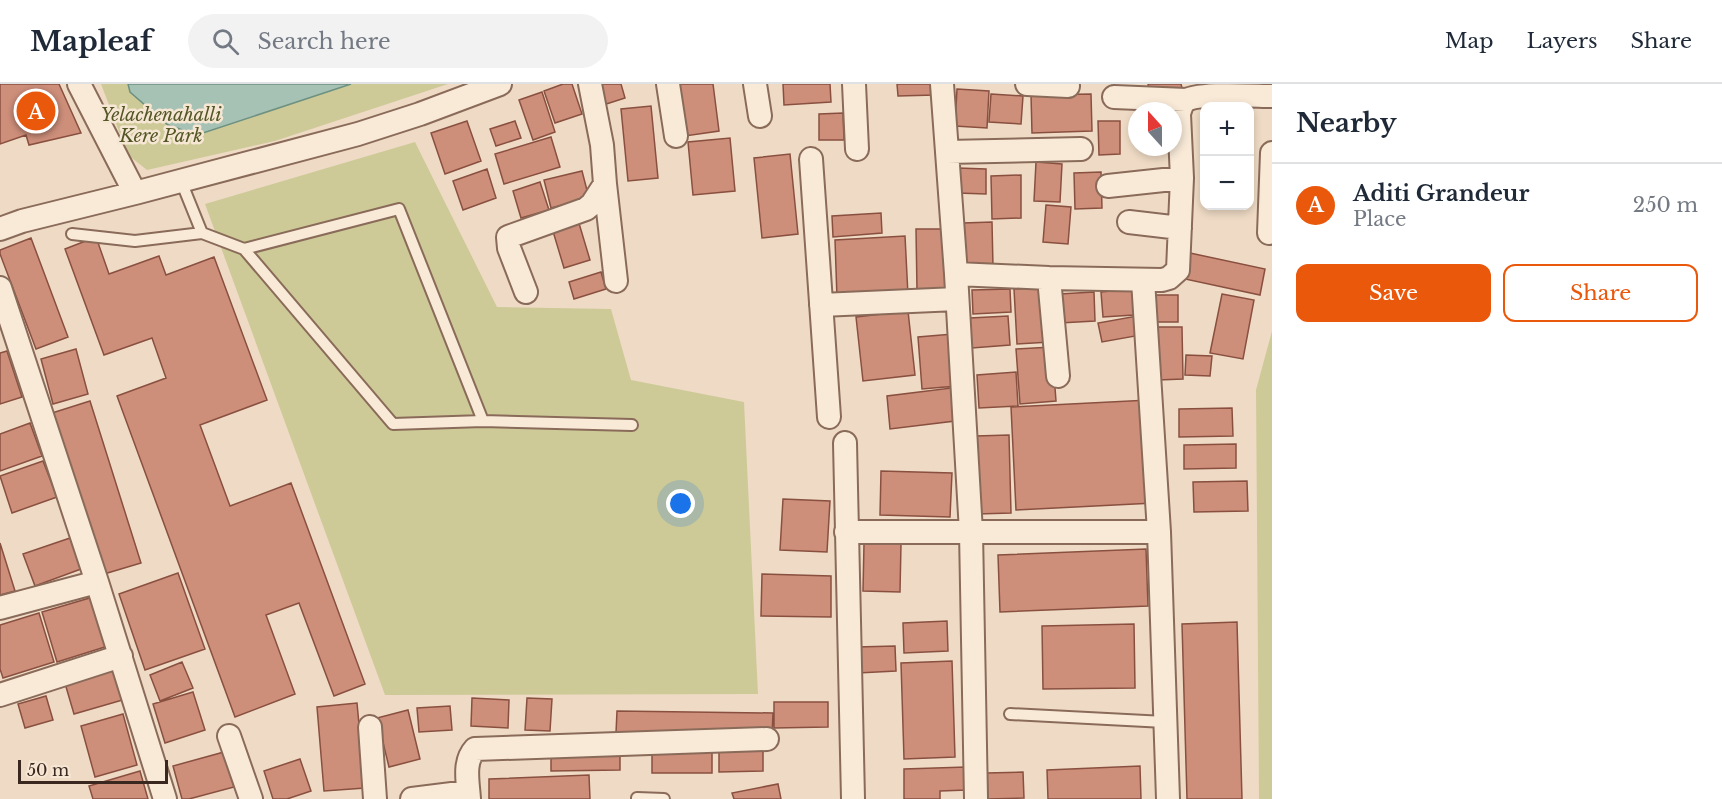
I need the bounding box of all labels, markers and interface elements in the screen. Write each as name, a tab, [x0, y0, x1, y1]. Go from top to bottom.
search box	[188, 14, 608, 68]
text: Mapleaf	[30, 24, 152, 59]
icon: search	[209, 25, 242, 58]
text: Search here	[257, 28, 391, 55]
text: Map	[1445, 28, 1494, 54]
text: Layers	[1527, 28, 1598, 54]
text: Share	[1631, 28, 1692, 54]
pin: A	[16, 88, 56, 134]
north arrow	[1128, 102, 1182, 156]
map controls	[1200, 102, 1254, 210]
button: +	[1200, 102, 1254, 156]
park label: Yelachenahalli Kere Park	[101, 104, 222, 147]
text: Nearby	[1296, 107, 1397, 139]
button: −	[1200, 156, 1254, 210]
text: Aditi Grandeur	[1353, 180, 1529, 207]
text: A	[1307, 193, 1324, 217]
text: 250 m	[1633, 193, 1698, 217]
text: Place	[1353, 207, 1407, 231]
button: Save	[1296, 264, 1491, 322]
button: Share	[1503, 264, 1698, 322]
your location	[666, 489, 695, 518]
scale bar	[18, 757, 168, 784]
text: 50 m	[27, 760, 69, 780]

